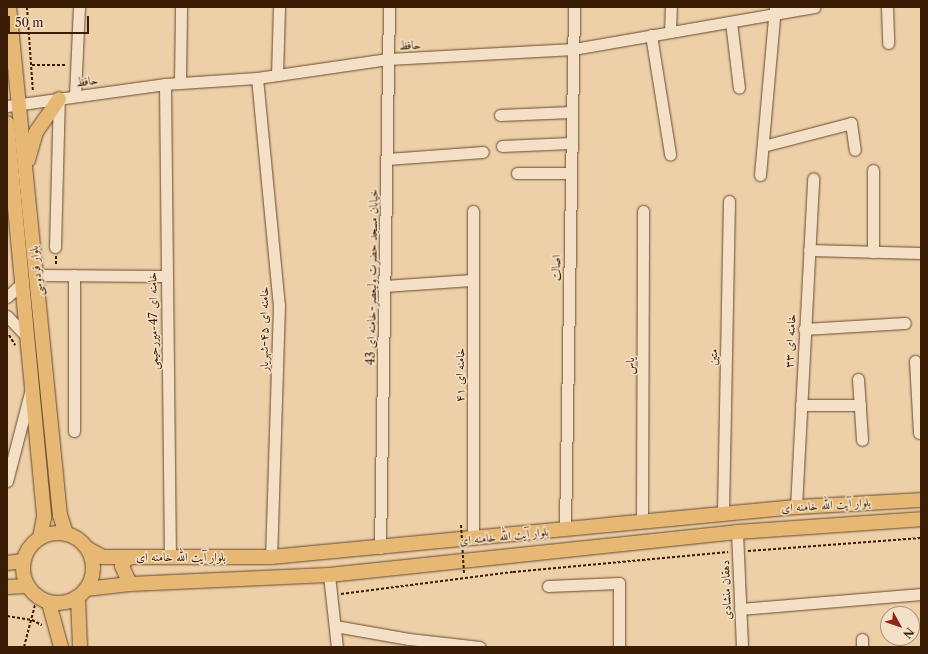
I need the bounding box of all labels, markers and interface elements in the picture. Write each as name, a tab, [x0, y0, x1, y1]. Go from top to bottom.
scale bar	[10, 8, 91, 34]
text: 50 m	[15, 15, 44, 30]
street label: حافظ	[398, 37, 422, 53]
street label: حافظ	[75, 72, 99, 90]
street label: خیابان مسجد حضرت ولیعصر-خامنه ای 43	[363, 189, 381, 365]
street label: بلوار فردوسی	[26, 245, 46, 297]
street label: اصالت	[549, 255, 563, 281]
street label: خامنه ای 47-میررحیمی	[145, 272, 161, 370]
street label: خامنه ای ۴۵-شهریار	[257, 287, 271, 371]
street label: خامنه ای ۳۳	[781, 313, 799, 369]
street label: خامنه ای ۴۱	[453, 348, 467, 402]
street label: متین	[706, 349, 720, 365]
street label: یاس	[623, 358, 637, 374]
street label: بلوار آیت الله خامنه ای	[781, 495, 871, 515]
street label: بلوار آیت الله خامنه ای	[458, 524, 550, 548]
street label: بلوار آیت الله خامنه ای	[136, 550, 226, 564]
street label: دهقان منشادی	[718, 560, 734, 620]
north arrow	[880, 606, 920, 646]
text: N	[900, 625, 917, 641]

